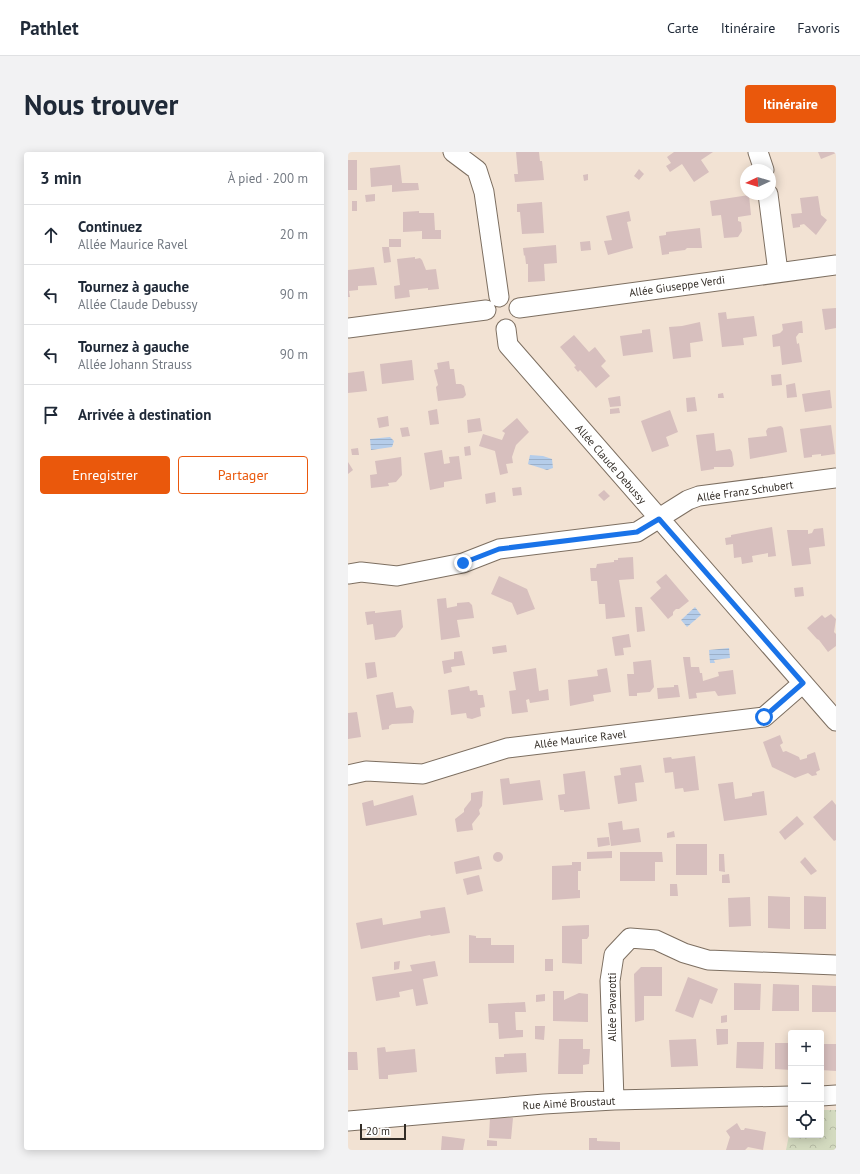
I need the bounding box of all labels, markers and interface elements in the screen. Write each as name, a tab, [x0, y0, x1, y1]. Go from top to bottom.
text: Pathlet	[20, 16, 79, 40]
text: Carte	[667, 19, 699, 37]
text: Itinéraire	[721, 19, 775, 37]
text: Favoris	[797, 19, 840, 37]
button: Itinéraire	[745, 85, 836, 123]
text: Nous trouver	[24, 86, 178, 123]
north arrow	[740, 164, 776, 200]
text: 3 min	[40, 167, 81, 189]
text: À pied · 200 m	[228, 170, 308, 187]
text: Continuez	[78, 217, 142, 236]
icon: ahead	[40, 224, 62, 246]
text: 20 m	[280, 226, 308, 243]
text: Allée Maurice Ravel	[78, 236, 188, 253]
street label: Allée Giuseppe Verdi	[628, 272, 726, 300]
text: Tournez à gauche	[78, 277, 189, 296]
icon: left	[40, 284, 62, 306]
text: 90 m	[280, 286, 308, 303]
text: Allée Claude Debussy	[78, 296, 198, 313]
text: Tournez à gauche	[78, 337, 189, 356]
icon: left	[40, 344, 62, 366]
text: 90 m	[280, 346, 308, 363]
text: Allée Johann Strauss	[78, 356, 192, 373]
icon: arrive	[40, 404, 62, 426]
text: Arrivée à destination	[78, 405, 211, 424]
street label: Allée Claude Debussy	[573, 421, 650, 507]
button: Enregistrer	[40, 456, 170, 494]
button: Partager	[178, 456, 308, 494]
street label: Allée Franz Schubert	[696, 477, 794, 505]
route end	[454, 554, 472, 572]
route start	[755, 708, 773, 726]
street label: Allée Maurice Ravel	[533, 726, 628, 752]
street label: Allée Pavarotti	[605, 973, 619, 1041]
map controls	[788, 1030, 824, 1138]
button: +	[788, 1030, 824, 1066]
button: −	[788, 1066, 824, 1102]
street label: Rue Aimé Broustaut	[522, 1094, 616, 1112]
button: locate	[788, 1102, 824, 1138]
scale bar	[360, 1122, 406, 1141]
text: 20 m	[366, 1124, 390, 1138]

